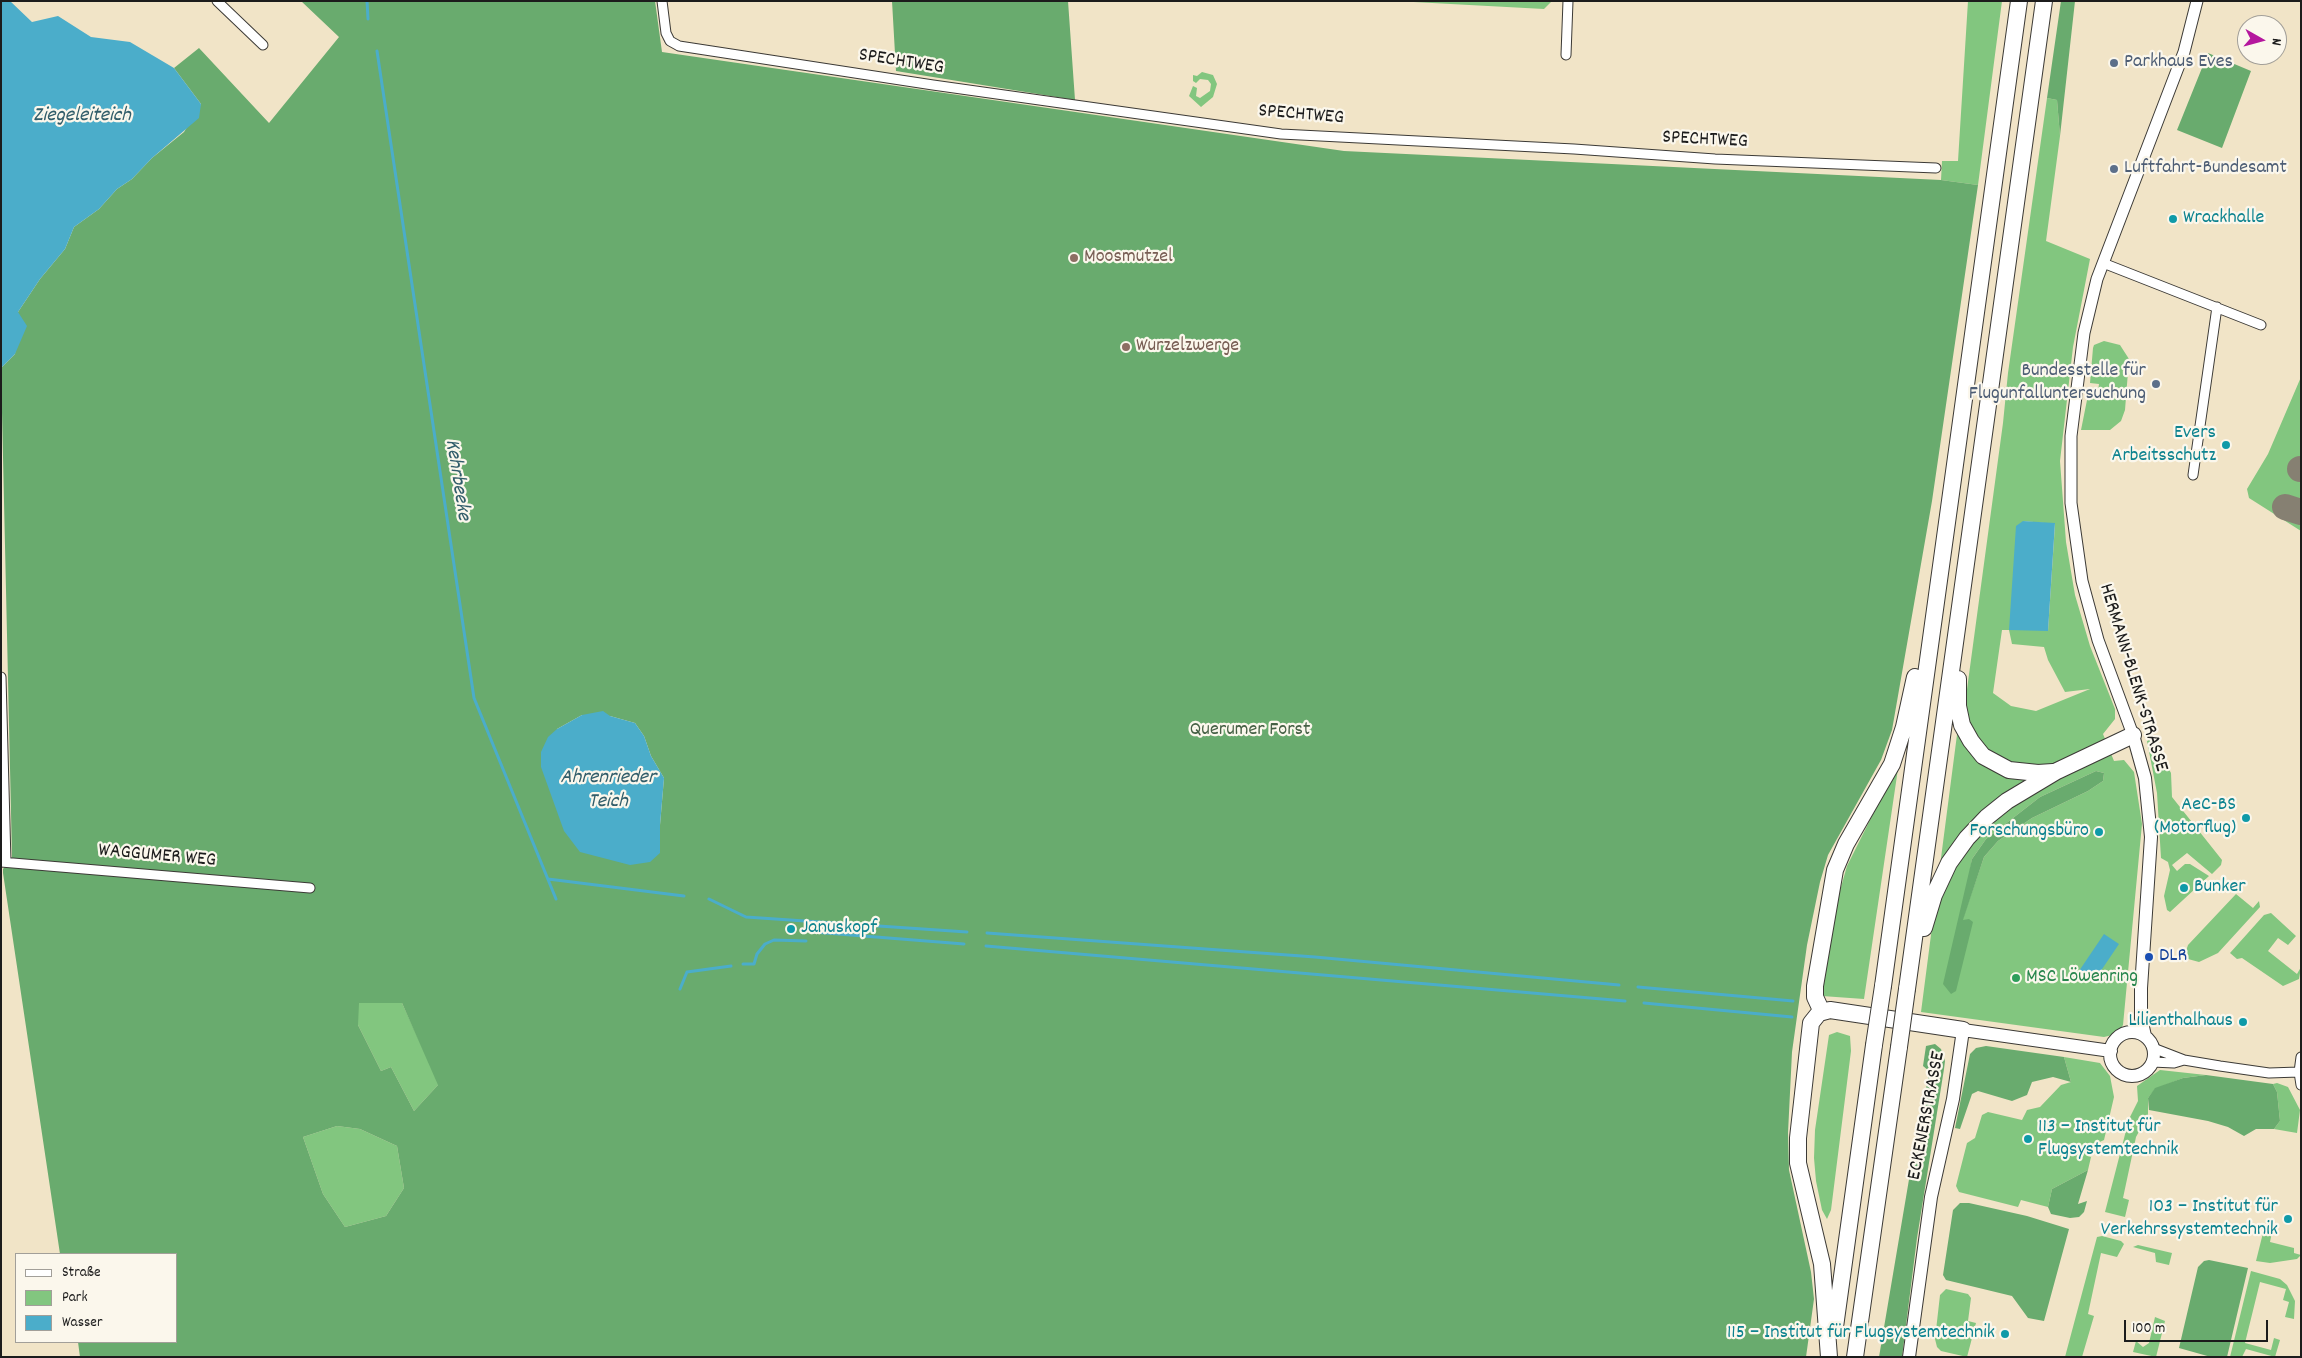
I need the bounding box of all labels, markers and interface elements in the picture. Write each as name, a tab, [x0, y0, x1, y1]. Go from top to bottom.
north arrow	[2237, 15, 2287, 65]
text: N	[2266, 37, 2286, 46]
street label: SPECHTWEG	[857, 44, 945, 82]
place label: Parkhaus Eves	[2124, 51, 2233, 75]
marker: Parkhaus Eves	[2108, 57, 2120, 69]
street label: SPECHTWEG	[1257, 100, 1345, 132]
water label: Ziegeleiteich	[33, 104, 131, 130]
street label: SPECHTWEG	[1662, 127, 1748, 155]
place label: Luftfahrt-Bundesamt	[2124, 157, 2287, 181]
marker: Luftfahrt-Bundesamt	[2108, 163, 2120, 175]
place label: Wrackhalle	[2183, 207, 2264, 231]
marker: Wrackhalle	[2167, 213, 2179, 225]
place label: Moosmutzel	[1084, 246, 1173, 270]
marker: Moosmutzel	[1068, 252, 1080, 264]
place label: Wurzelzwerge	[1136, 335, 1239, 359]
marker: Wurzelzwerge	[1120, 341, 1132, 353]
place label: Bundesstelle für Flugunfalluntersuchung	[1969, 360, 2146, 407]
marker: Bundesstelle für Flugunfalluntersuchung	[2150, 378, 2162, 390]
place label: Evers Arbeitsschutz	[2112, 422, 2216, 469]
water label: Kehrbeeke	[437, 438, 475, 522]
marker: Evers Arbeitsschutz	[2220, 439, 2232, 451]
street label: HERMANN-BLENK-STRASSE	[2092, 581, 2172, 775]
park label: Querumer Forst	[1190, 719, 1310, 743]
water label: Ahrenrieder Teich	[560, 766, 656, 816]
place label: AeC-BS (Motorflug)	[2154, 794, 2236, 841]
marker: AeC-BS (Motorflug)	[2240, 812, 2252, 824]
place label: Forschungsbüro	[1970, 820, 2089, 844]
marker: Forschungsbüro	[2093, 826, 2105, 838]
street label: WAGGUMER WEG	[97, 840, 217, 874]
place label: Bunker	[2194, 876, 2246, 900]
marker: Bunker	[2178, 882, 2190, 894]
place label: Januskopf	[801, 917, 877, 941]
marker: Januskopf	[785, 923, 797, 935]
place label: DLR	[2159, 945, 2187, 969]
marker: DLR	[2143, 951, 2155, 963]
place label: MSC Löwenring	[2026, 966, 2138, 990]
marker: MSC Löwenring	[2010, 972, 2022, 984]
place label: Lilienthalhaus	[2128, 1010, 2233, 1034]
marker: Lilienthalhaus	[2237, 1016, 2249, 1028]
street label: ECKENERSTRASSE	[1904, 1050, 1952, 1182]
place label: 113 – Institut für Flugsystemtechnik	[2038, 1116, 2178, 1163]
marker: 113 – Institut für Flugsystemtechnik	[2022, 1133, 2034, 1145]
place label: 103 – Institut für Verkehrssystemtechnik	[2101, 1196, 2278, 1243]
marker: 103 – Institut für Verkehrssystemtechnik	[2282, 1213, 2294, 1225]
legend	[15, 1253, 178, 1343]
text: Straße	[62, 1262, 100, 1284]
text: Park	[62, 1287, 88, 1309]
scale bar	[2127, 1310, 2271, 1342]
text: Wasser	[62, 1312, 102, 1334]
text: 100 m	[2132, 1318, 2165, 1340]
place label: 115 – Institut für Flugsystemtechnik	[1727, 1322, 1995, 1346]
marker: 115 – Institut für Flugsystemtechnik	[1999, 1328, 2011, 1340]

